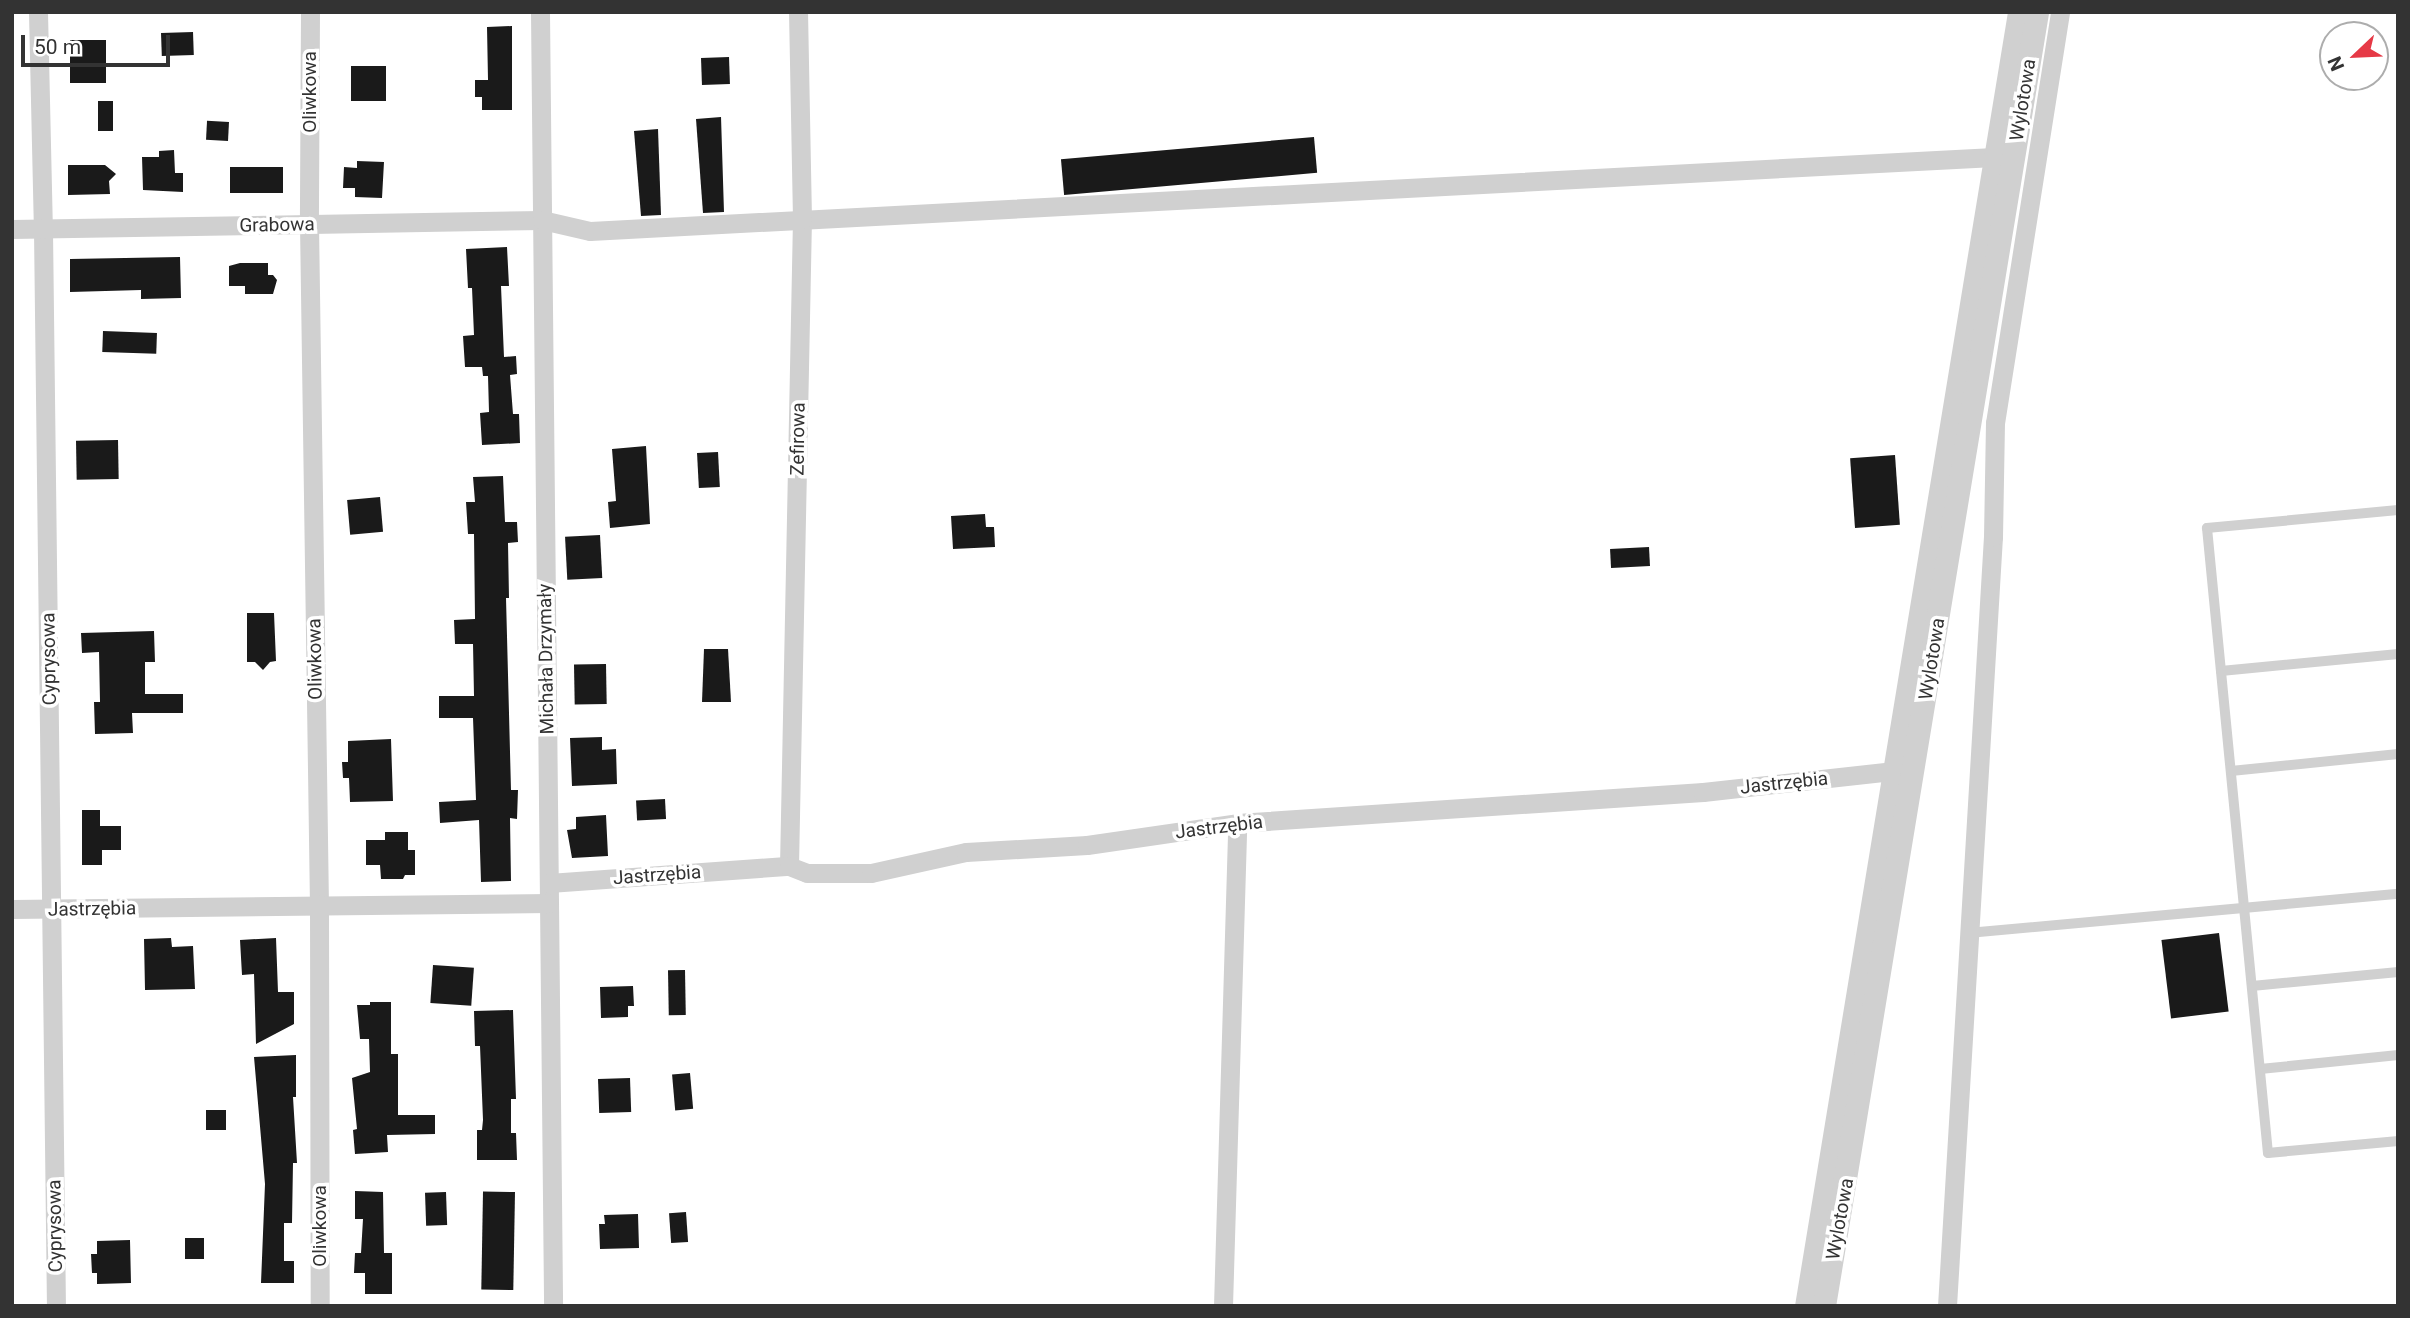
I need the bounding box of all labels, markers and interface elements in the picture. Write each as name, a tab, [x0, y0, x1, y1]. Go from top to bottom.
scale bar	[24, 21, 173, 65]
north arrow	[2319, 21, 2389, 91]
text: 50 m	[34, 35, 81, 59]
street label: Oliwkowa	[299, 51, 321, 133]
text: N	[2323, 53, 2349, 74]
street label: Wylotowa	[2005, 57, 2041, 143]
street label: Grabowa	[239, 213, 315, 237]
street label: Zefirowa	[786, 402, 810, 476]
street label: Michała Drzymały	[533, 584, 559, 734]
street label: Cyprysowa	[37, 612, 61, 706]
street label: Wylotowa	[1914, 616, 1950, 702]
street label: Oliwkowa	[303, 618, 327, 700]
street label: Jastrzębia	[1739, 767, 1829, 799]
street label: Jastrzębia	[1174, 810, 1264, 844]
street label: Jastrzębia	[612, 861, 702, 889]
street label: Jastrzębia	[48, 897, 136, 921]
street label: Wylotowa	[1822, 1176, 1858, 1262]
street label: Cyprysowa	[43, 1179, 67, 1273]
street label: Oliwkowa	[309, 1185, 331, 1267]

